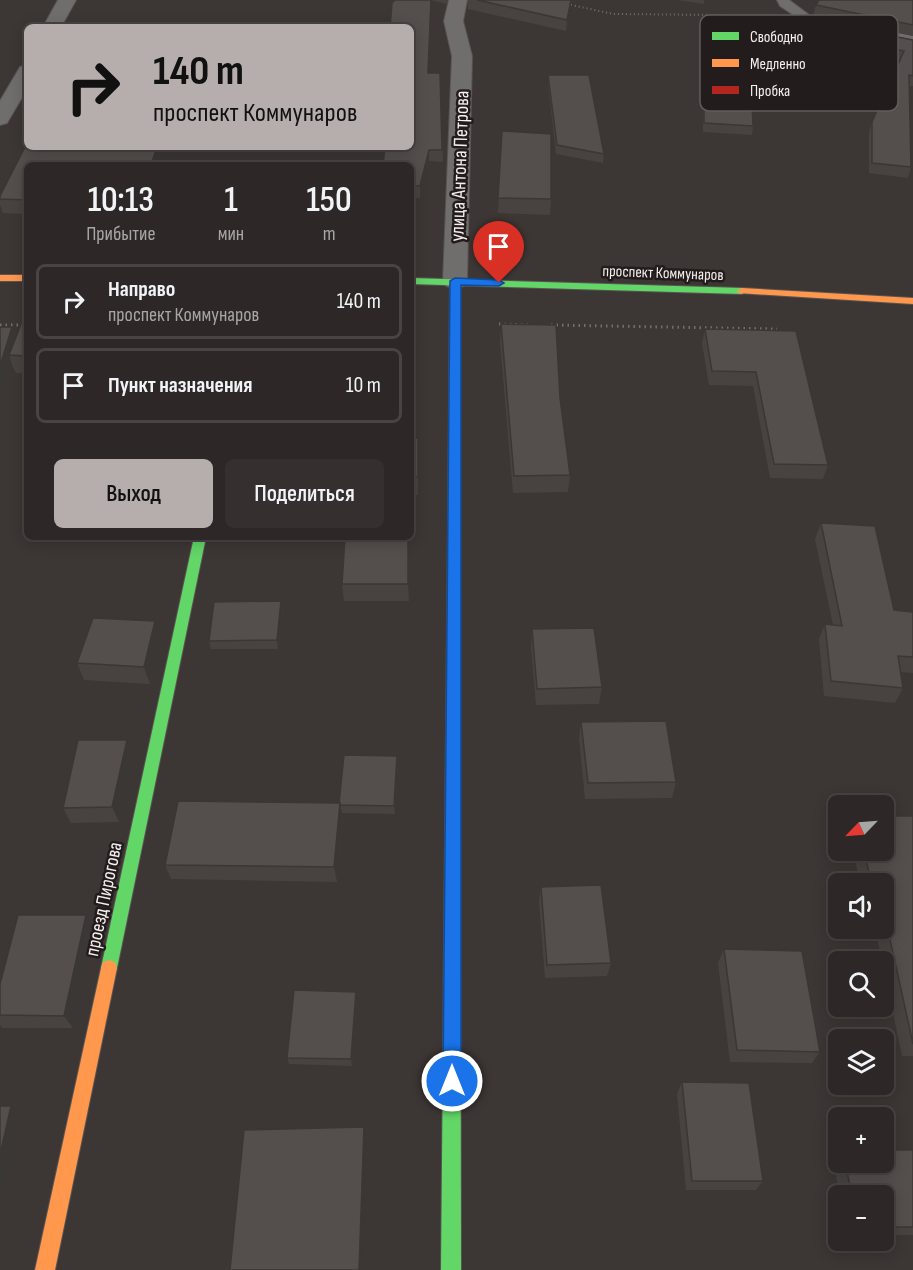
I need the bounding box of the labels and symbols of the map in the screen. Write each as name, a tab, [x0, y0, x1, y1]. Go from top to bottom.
legend	[700, 15, 898, 111]
text: Свободно	[750, 28, 803, 47]
text: Медленно	[750, 55, 806, 74]
text: Пробка	[750, 82, 790, 101]
street label: улица Антона Петрова	[445, 90, 475, 242]
pin	[473, 221, 524, 283]
street label: проспект Коммунаров	[602, 262, 724, 285]
north arrow	[828, 795, 894, 861]
street label: проезд Пирогова	[80, 840, 128, 958]
position arrow	[420, 1049, 484, 1113]

